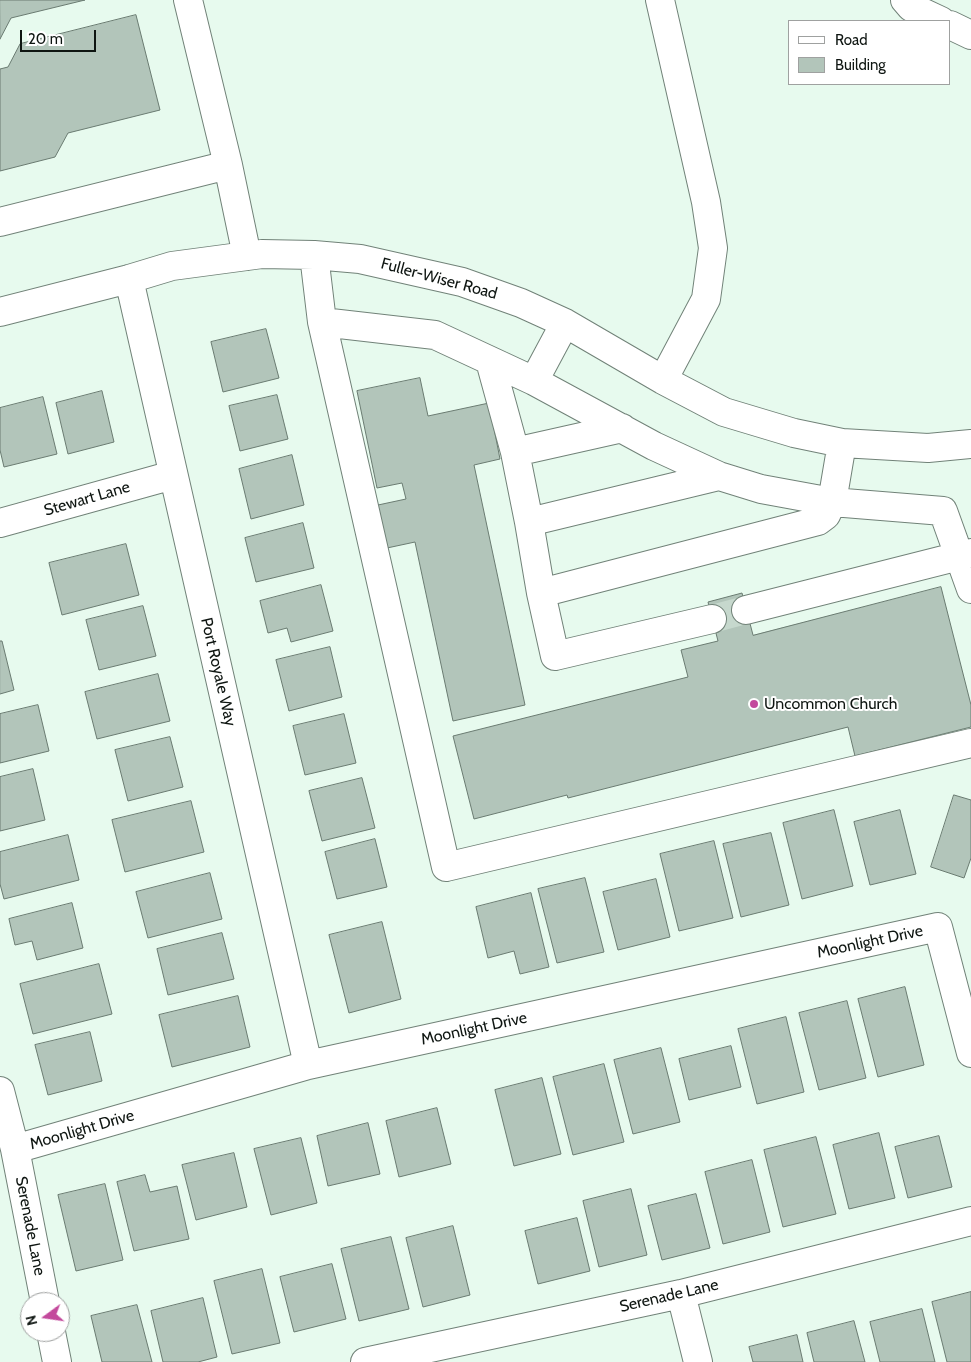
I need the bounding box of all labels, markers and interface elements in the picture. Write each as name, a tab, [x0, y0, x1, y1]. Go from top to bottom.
scale bar	[22, 20, 99, 52]
legend	[788, 20, 951, 85]
text: 20 m	[28, 30, 63, 48]
text: Road	[835, 31, 868, 49]
text: Building	[835, 56, 886, 74]
street label: Fuller-Wiser Road	[379, 254, 499, 304]
street label: Stewart Lane	[42, 478, 132, 520]
street label: Port Royale Way	[196, 616, 240, 728]
place label: Uncommon Church	[764, 694, 897, 714]
marker: Uncommon Church	[748, 698, 760, 710]
street label: Moonlight Drive	[815, 921, 925, 963]
street label: Moonlight Drive	[419, 1008, 529, 1050]
street label: Moonlight Drive	[27, 1106, 137, 1154]
street label: Serenade Lane	[11, 1175, 49, 1277]
street label: Serenade Lane	[618, 1275, 720, 1317]
north arrow	[20, 1292, 70, 1342]
text: N	[21, 1313, 41, 1327]

